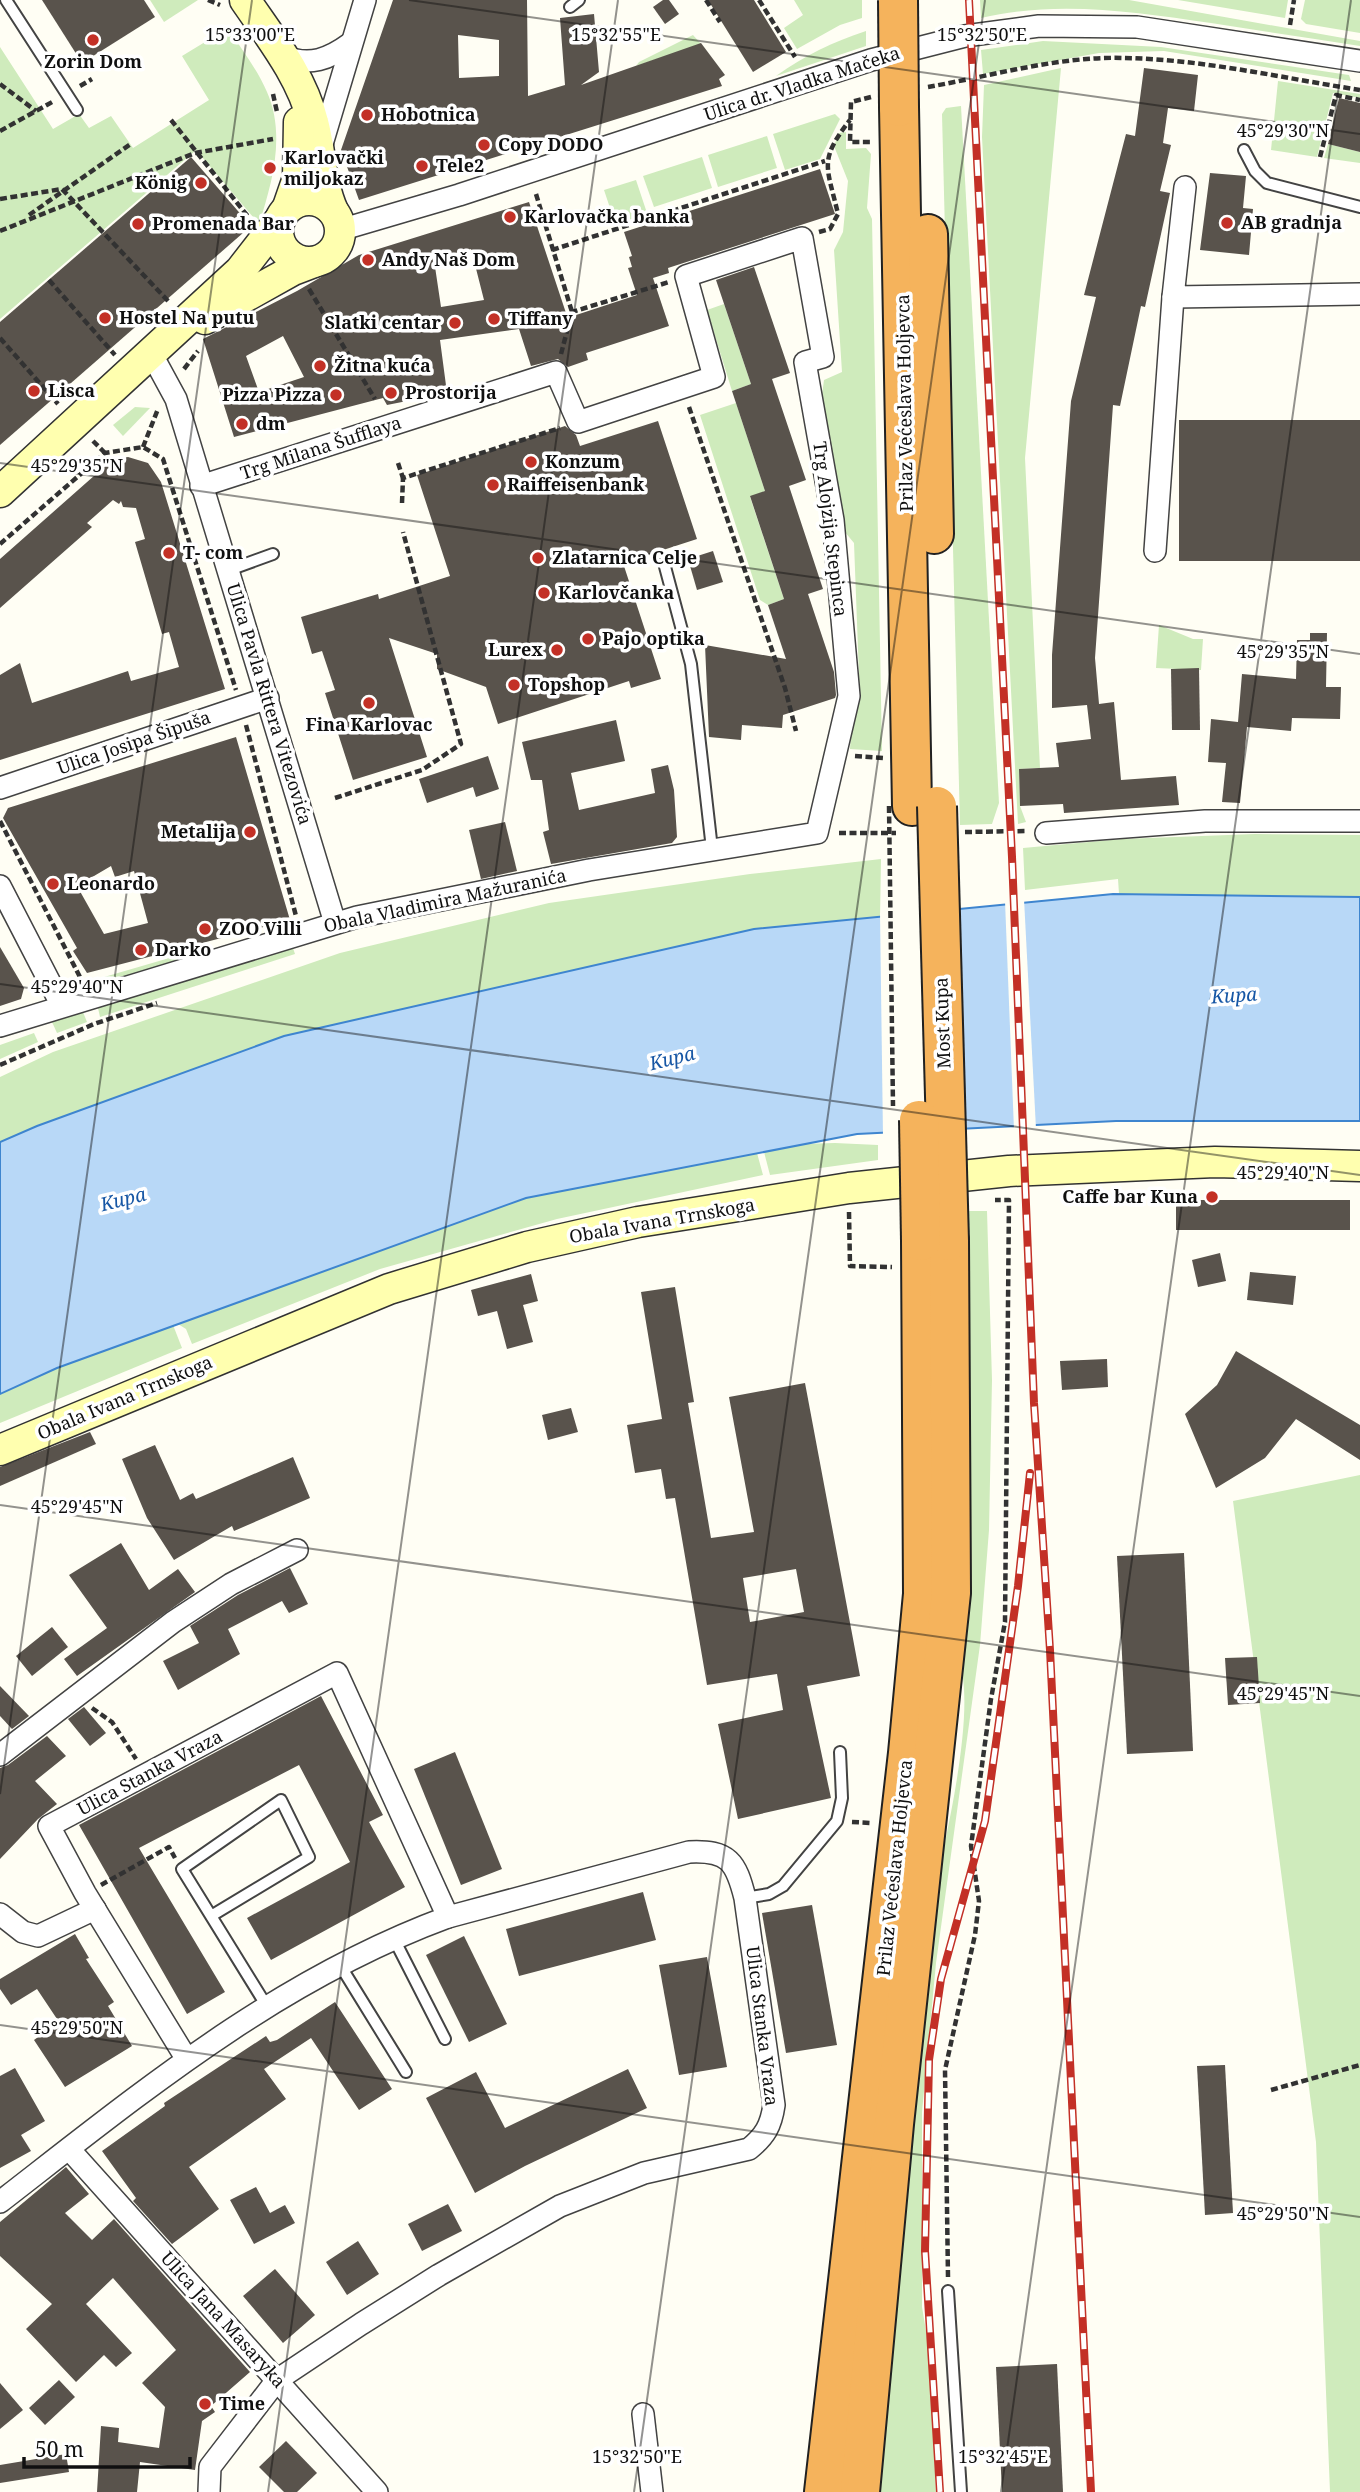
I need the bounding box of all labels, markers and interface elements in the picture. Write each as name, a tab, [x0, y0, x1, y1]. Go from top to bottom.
text: 15°33'00"E	[205, 22, 295, 46]
text: 15°32'55"E	[571, 22, 661, 46]
text: 15°32'50"E	[937, 22, 1027, 46]
marker: Zorin Dom	[85, 32, 101, 48]
street label: Ulica dr. Vladka Mačeka	[701, 40, 903, 126]
place label: Zorin Dom	[44, 49, 142, 73]
place label: Hobotnica	[381, 102, 476, 126]
marker: Hobotnica	[359, 107, 375, 123]
text: 45°29'30"N	[1237, 118, 1330, 142]
place label: Copy DODO	[498, 132, 603, 156]
marker: Copy DODO	[476, 137, 492, 153]
place label: Karlovački miljokaz	[284, 145, 384, 190]
place label: Tele2	[436, 153, 484, 177]
marker: Tele2	[414, 158, 430, 174]
marker: Karlovački miljokaz	[262, 160, 278, 176]
place label: König	[135, 170, 188, 194]
marker: König	[193, 175, 209, 191]
place label: Karlovačka banka	[524, 204, 690, 228]
marker: Karlovačka banka	[502, 209, 518, 225]
place label: AB gradnja	[1241, 210, 1342, 234]
place label: Promenada Bar	[152, 211, 295, 235]
marker: AB gradnja	[1219, 215, 1235, 231]
marker: Promenada Bar	[130, 216, 146, 232]
place label: Andy Naš Dom	[382, 247, 516, 271]
marker: Andy Naš Dom	[360, 252, 376, 268]
street label: Prilaz Većeslava Holjevca	[890, 294, 918, 512]
place label: Hostel Na putu	[119, 305, 255, 329]
place label: Tiffany	[508, 306, 573, 330]
marker: Hostel Na putu	[97, 310, 113, 326]
place label: Slatki centar	[324, 310, 442, 334]
marker: Tiffany	[486, 311, 502, 327]
marker: Slatki centar	[447, 315, 463, 331]
place label: Žitna kuća	[334, 353, 431, 377]
marker: Žitna kuća	[312, 358, 328, 374]
place label: Lisca	[48, 378, 95, 402]
place label: Prostorija	[405, 380, 497, 404]
place label: Pizza Pizza	[222, 382, 322, 406]
marker: Lisca	[26, 383, 42, 399]
marker: Prostorija	[383, 385, 399, 401]
marker: Pizza Pizza	[328, 387, 344, 403]
street label: Trg Milana Šufflaya	[237, 410, 404, 484]
place label: dm	[256, 411, 286, 435]
marker: dm	[234, 416, 250, 432]
street label: Trg Alojzija Stepinca	[808, 440, 854, 618]
place label: Konzum	[545, 449, 620, 473]
text: 45°29'35"N	[31, 453, 124, 477]
marker: Konzum	[523, 454, 539, 470]
place label: Raiffeisenbank	[507, 472, 645, 496]
marker: Raiffeisenbank	[485, 477, 501, 493]
place label: T- com	[183, 540, 244, 564]
marker: T- com	[161, 545, 177, 561]
place label: Zlatarnica Celje	[552, 545, 697, 569]
marker: Zlatarnica Celje	[530, 550, 546, 566]
street label: Ulica Pavla Rittera Vitezovića	[222, 580, 318, 827]
place label: Karlovčanka	[558, 580, 674, 604]
marker: Karlovčanka	[536, 585, 552, 601]
place label: Pajo optika	[602, 626, 705, 650]
marker: Pajo optika	[580, 631, 596, 647]
place label: Lurex	[488, 637, 543, 661]
text: 45°29'35"N	[1237, 639, 1330, 663]
marker: Lurex	[549, 642, 565, 658]
place label: Topshop	[528, 672, 605, 696]
marker: Topshop	[506, 677, 522, 693]
marker: Fina Karlovac	[361, 695, 377, 711]
street label: Ulica Josipa Šipuša	[54, 705, 214, 780]
place label: Fina Karlovac	[305, 712, 433, 736]
place label: Metalija	[161, 819, 236, 843]
marker: Metalija	[242, 824, 258, 840]
street label: Obala Vladimira Mažuranića	[321, 863, 568, 937]
place label: Leonardo	[67, 871, 155, 895]
marker: Leonardo	[45, 876, 61, 892]
place label: ZOO Villi	[219, 916, 303, 940]
marker: ZOO Villi	[197, 921, 213, 937]
place label: Darko	[155, 937, 211, 961]
marker: Darko	[133, 942, 149, 958]
text: 45°29'40"N	[31, 974, 124, 998]
street label: Most Kupa	[928, 977, 956, 1069]
water label: Kupa	[1209, 980, 1258, 1010]
water label: Kupa	[645, 1040, 698, 1076]
text: 45°29'40"N	[1237, 1160, 1330, 1184]
water label: Kupa	[96, 1181, 149, 1217]
place label: Caffe bar Kuna	[1062, 1184, 1198, 1208]
marker: Caffe bar Kuna	[1204, 1189, 1220, 1205]
street label: Obala Ivana Trnskoga	[567, 1192, 757, 1248]
street label: Obala Ivana Trnskoga	[33, 1349, 216, 1445]
text: 45°29'45"N	[31, 1494, 124, 1518]
text: 45°29'45"N	[1237, 1681, 1330, 1705]
street label: Ulica Stanka Vraza	[73, 1724, 226, 1820]
street label: Prilaz Većeslava Holjevca	[871, 1758, 917, 1977]
street label: Ulica Stanka Vraza	[741, 1945, 785, 2107]
text: 45°29'50"N	[31, 2015, 124, 2039]
text: 45°29'50"N	[1237, 2201, 1330, 2225]
street label: Ulica Jana Masaryka	[156, 2246, 291, 2393]
place label: Time	[219, 2391, 265, 2415]
marker: Time	[197, 2396, 213, 2412]
scale bar	[24, 2426, 191, 2470]
text: 50 m	[35, 2435, 84, 2463]
text: 15°32'50"E	[592, 2444, 682, 2468]
text: 15°32'45"E	[958, 2444, 1048, 2468]

